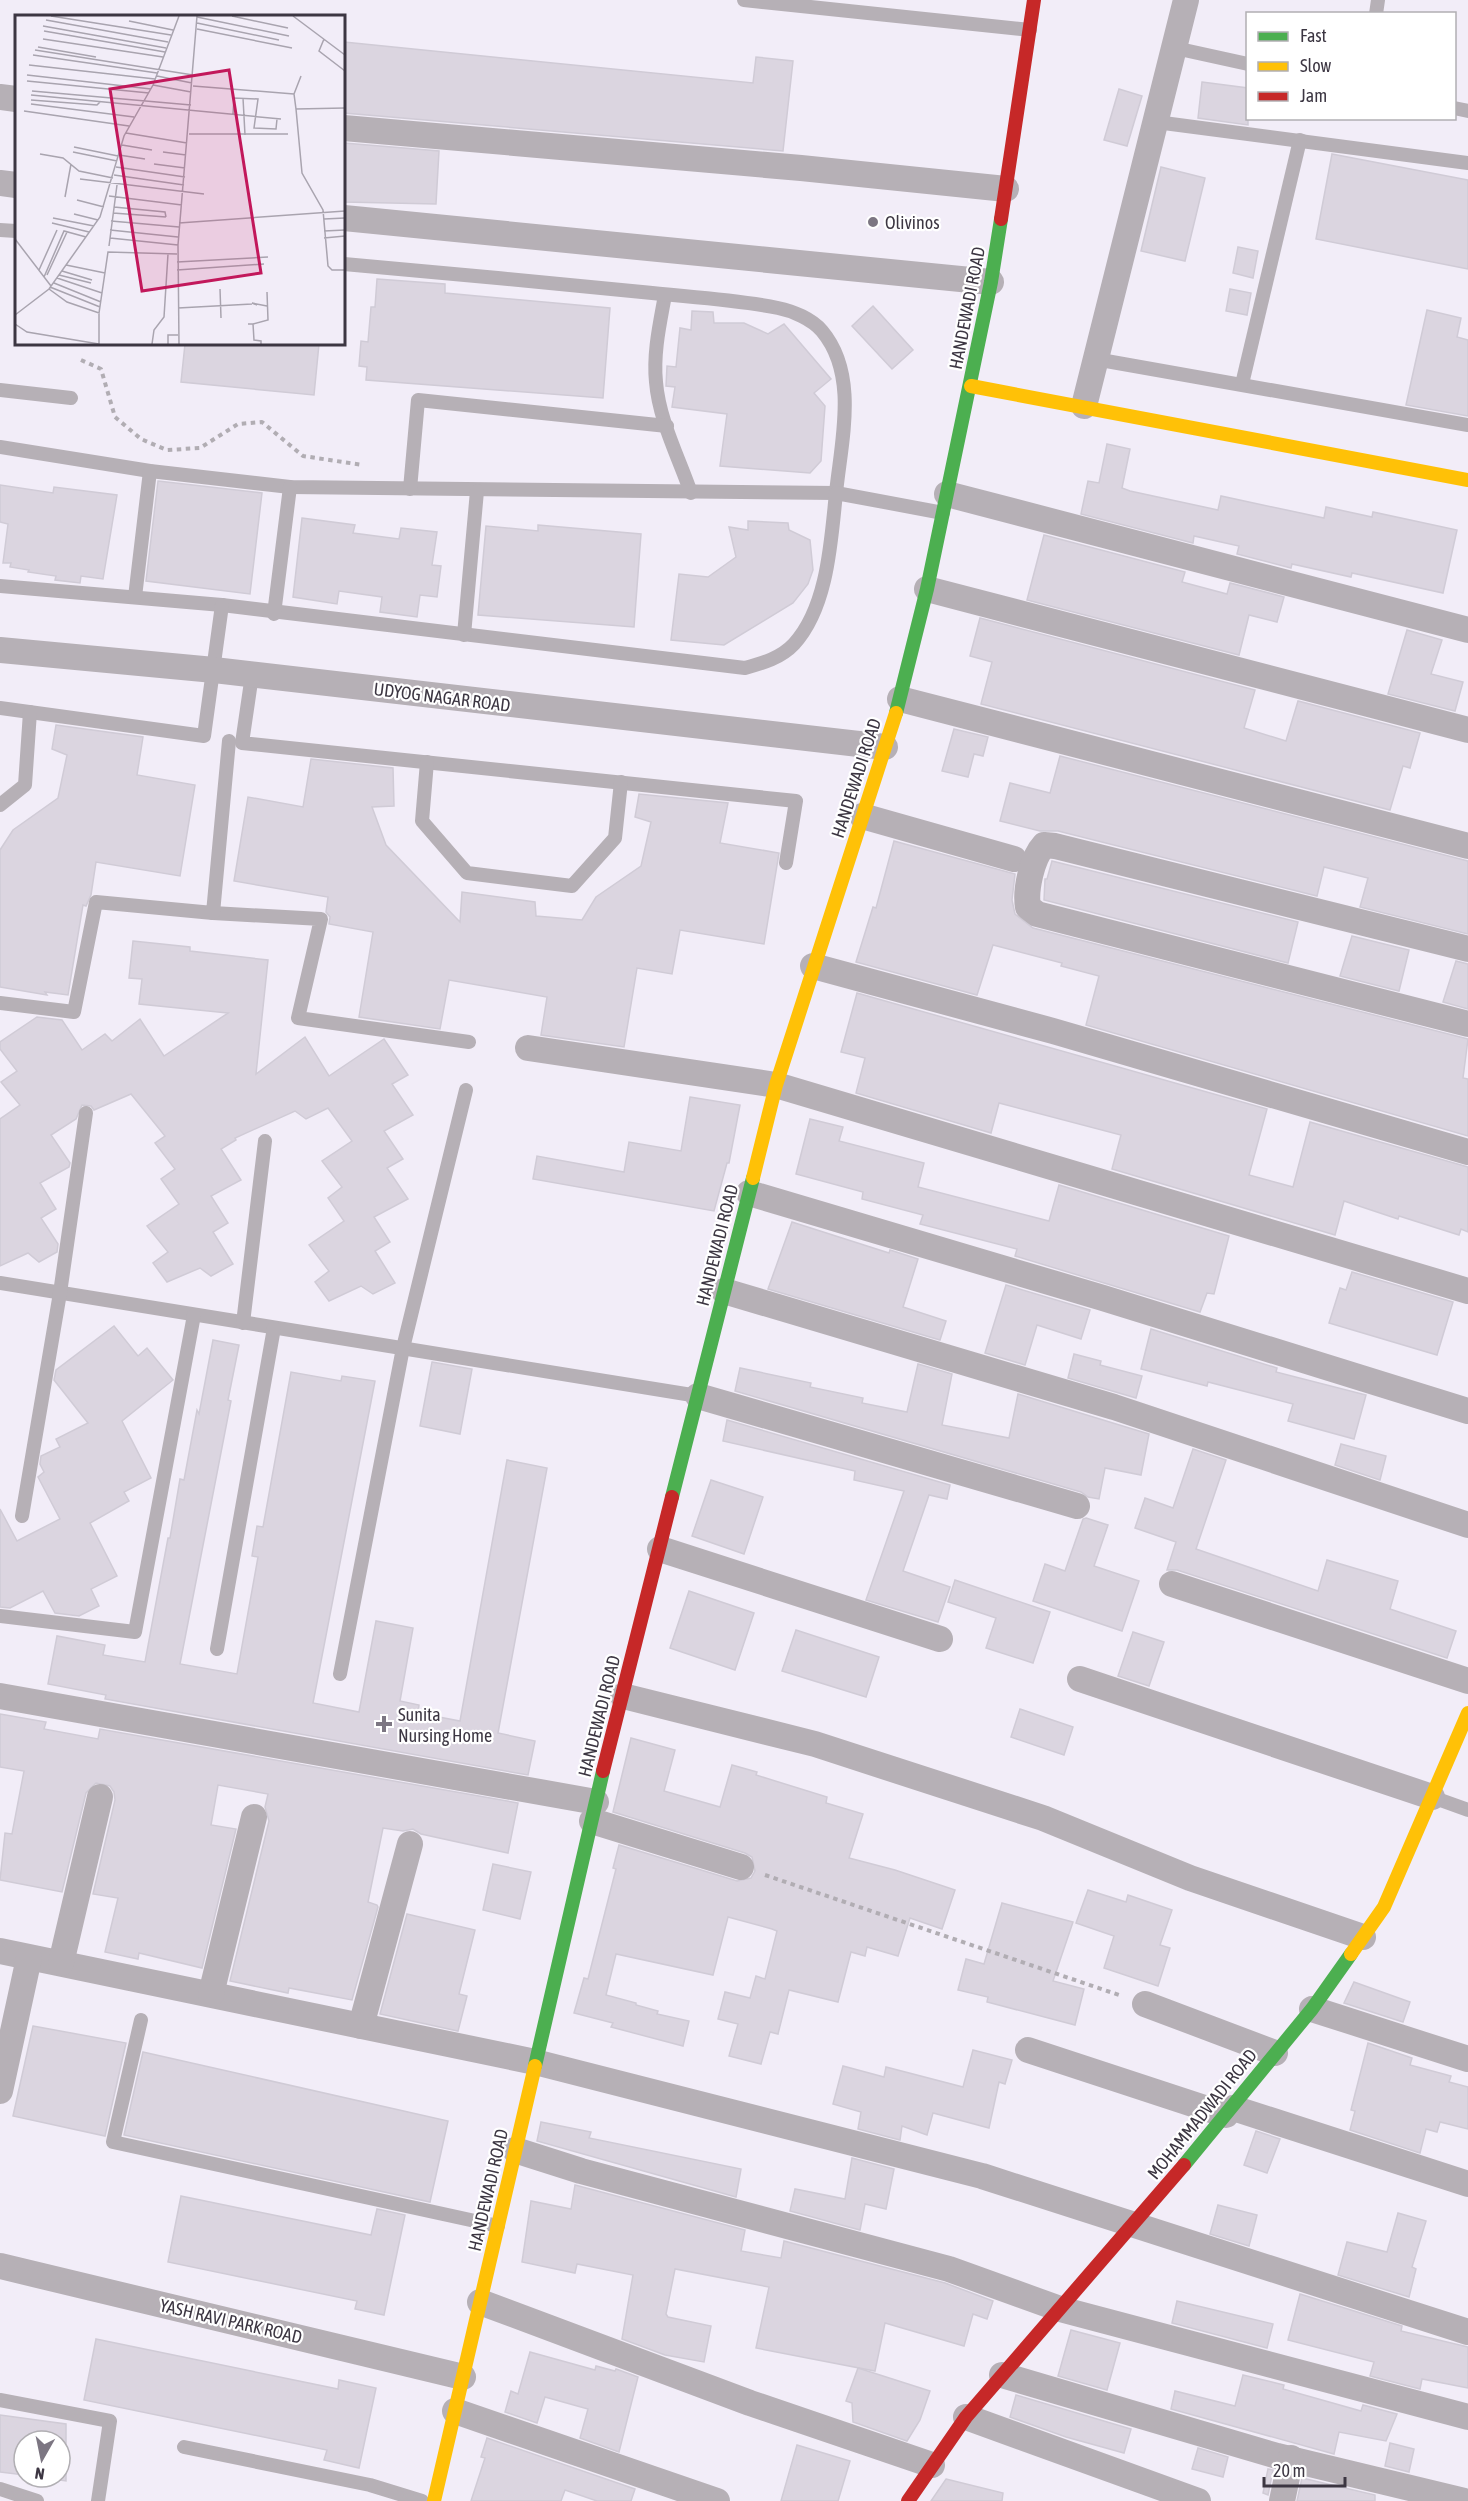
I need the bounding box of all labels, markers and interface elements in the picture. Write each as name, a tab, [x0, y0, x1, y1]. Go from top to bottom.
legend	[1246, 12, 1456, 120]
inset map	[15, 15, 345, 345]
text: Fast	[1300, 25, 1327, 46]
text: Slow	[1300, 55, 1331, 76]
text: Jam	[1300, 85, 1327, 106]
place label: Olivinos	[885, 212, 940, 233]
marker: Olivinos	[866, 215, 880, 229]
street label: HANDEWADI ROAD	[945, 245, 989, 371]
street label: UDYOG NAGAR ROAD	[372, 678, 512, 716]
street label: HANDEWADI ROAD	[827, 716, 885, 840]
street label: HANDEWADI ROAD	[692, 1182, 742, 1308]
street label: HANDEWADI ROAD	[574, 1653, 624, 1779]
place label: Sunita Nursing Home	[398, 1704, 492, 1746]
marker: Sunita Nursing Home	[375, 1715, 393, 1733]
street label: MOHAMMADWADI ROAD	[1143, 2045, 1261, 2183]
street label: HANDEWADI ROAD	[464, 2127, 512, 2253]
street label: YASH RAVI PARK ROAD	[158, 2294, 304, 2348]
north arrow	[12, 2429, 72, 2489]
scale bar	[1264, 2450, 1345, 2488]
text: 20 m	[1273, 2460, 1305, 2481]
text: N	[34, 2464, 46, 2483]

